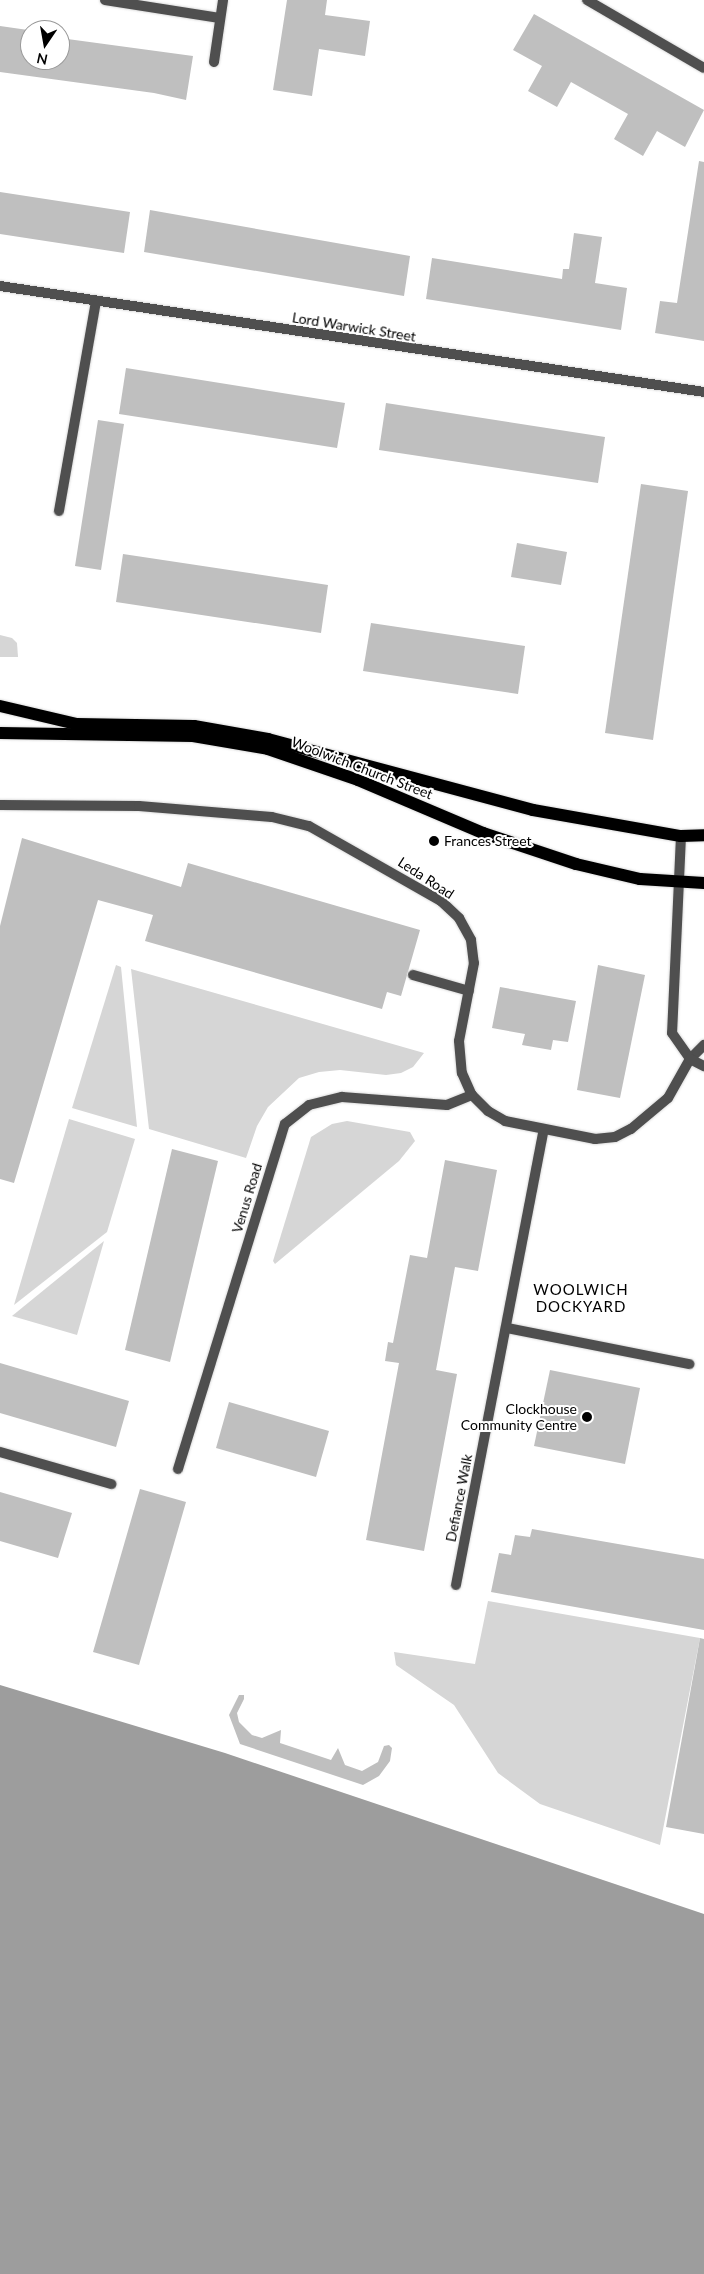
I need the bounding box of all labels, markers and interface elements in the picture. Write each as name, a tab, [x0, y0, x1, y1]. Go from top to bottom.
north arrow	[20, 20, 70, 70]
text: N	[35, 50, 49, 69]
street label: Lord Warwick Street	[291, 309, 417, 345]
street label: Woolwich Church Street	[289, 733, 435, 803]
place label: Frances Street	[444, 833, 532, 849]
marker: Frances Street	[428, 835, 440, 847]
street label: Leda Road	[395, 854, 457, 902]
street label: Venus Road	[228, 1161, 266, 1235]
district label: WOOLWICH DOCKYARD	[532, 1280, 630, 1315]
place label: Clockhouse Community Centre	[460, 1401, 577, 1434]
marker: Clockhouse Community Centre	[581, 1411, 593, 1423]
street label: Defiance Walk	[442, 1453, 476, 1543]

